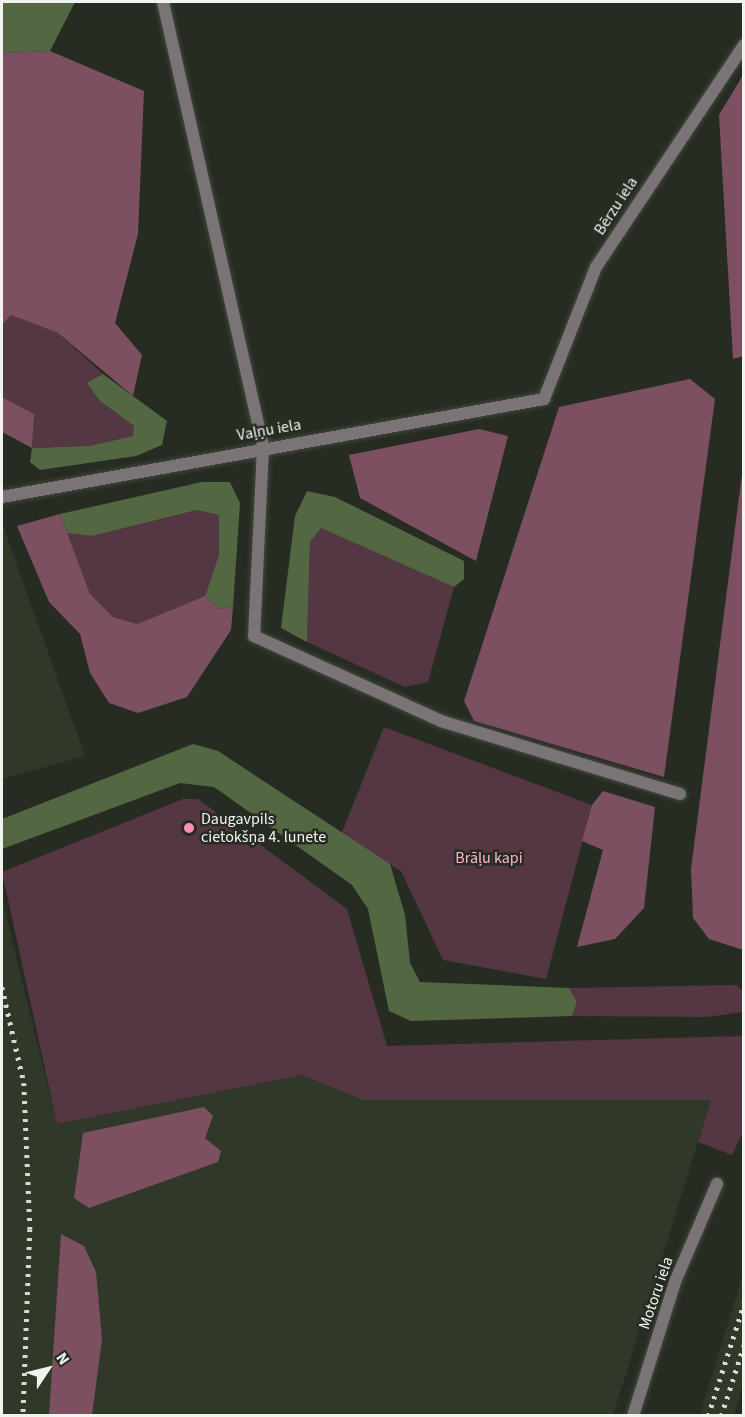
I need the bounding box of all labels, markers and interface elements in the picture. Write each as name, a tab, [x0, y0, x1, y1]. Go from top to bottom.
street label: Bērzu iela	[590, 173, 642, 239]
street label: Vaļņu iela	[235, 415, 303, 445]
place label: Daugavpils cietokšņa 4. lunete	[201, 809, 326, 847]
marker: Daugavpils cietokšņa 4. lunete	[182, 821, 196, 835]
park label: Brāļu kapi	[455, 848, 523, 868]
street label: Motoru iela	[635, 1254, 677, 1332]
north arrow	[18, 1339, 78, 1399]
text: N	[51, 1348, 75, 1369]

